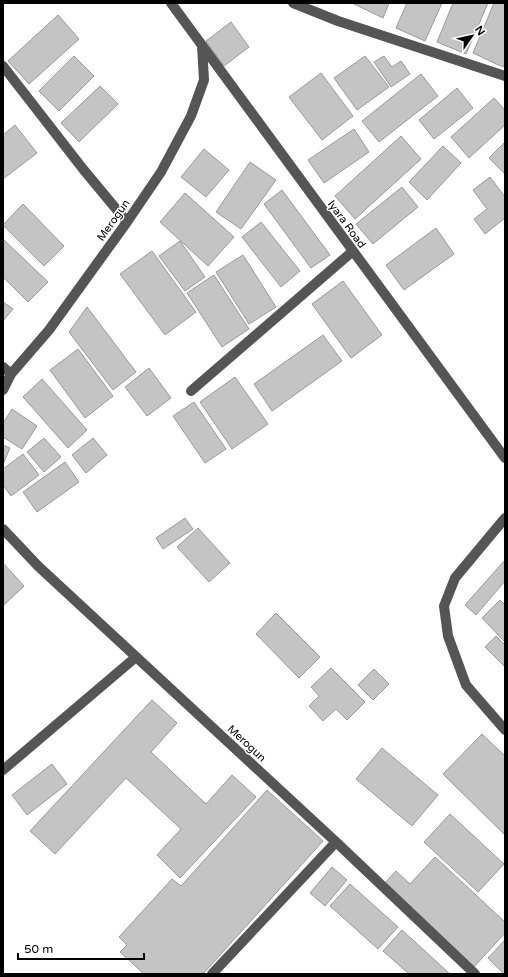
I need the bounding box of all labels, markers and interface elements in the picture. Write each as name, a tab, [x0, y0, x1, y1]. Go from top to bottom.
north arrow	[452, 16, 492, 56]
text: N	[472, 23, 488, 38]
street label: Merogun	[94, 197, 132, 244]
street label: Iyara Road	[325, 198, 368, 251]
street label: Merogun	[225, 722, 269, 764]
scale bar	[18, 935, 144, 961]
text: 50 m	[24, 942, 53, 956]

